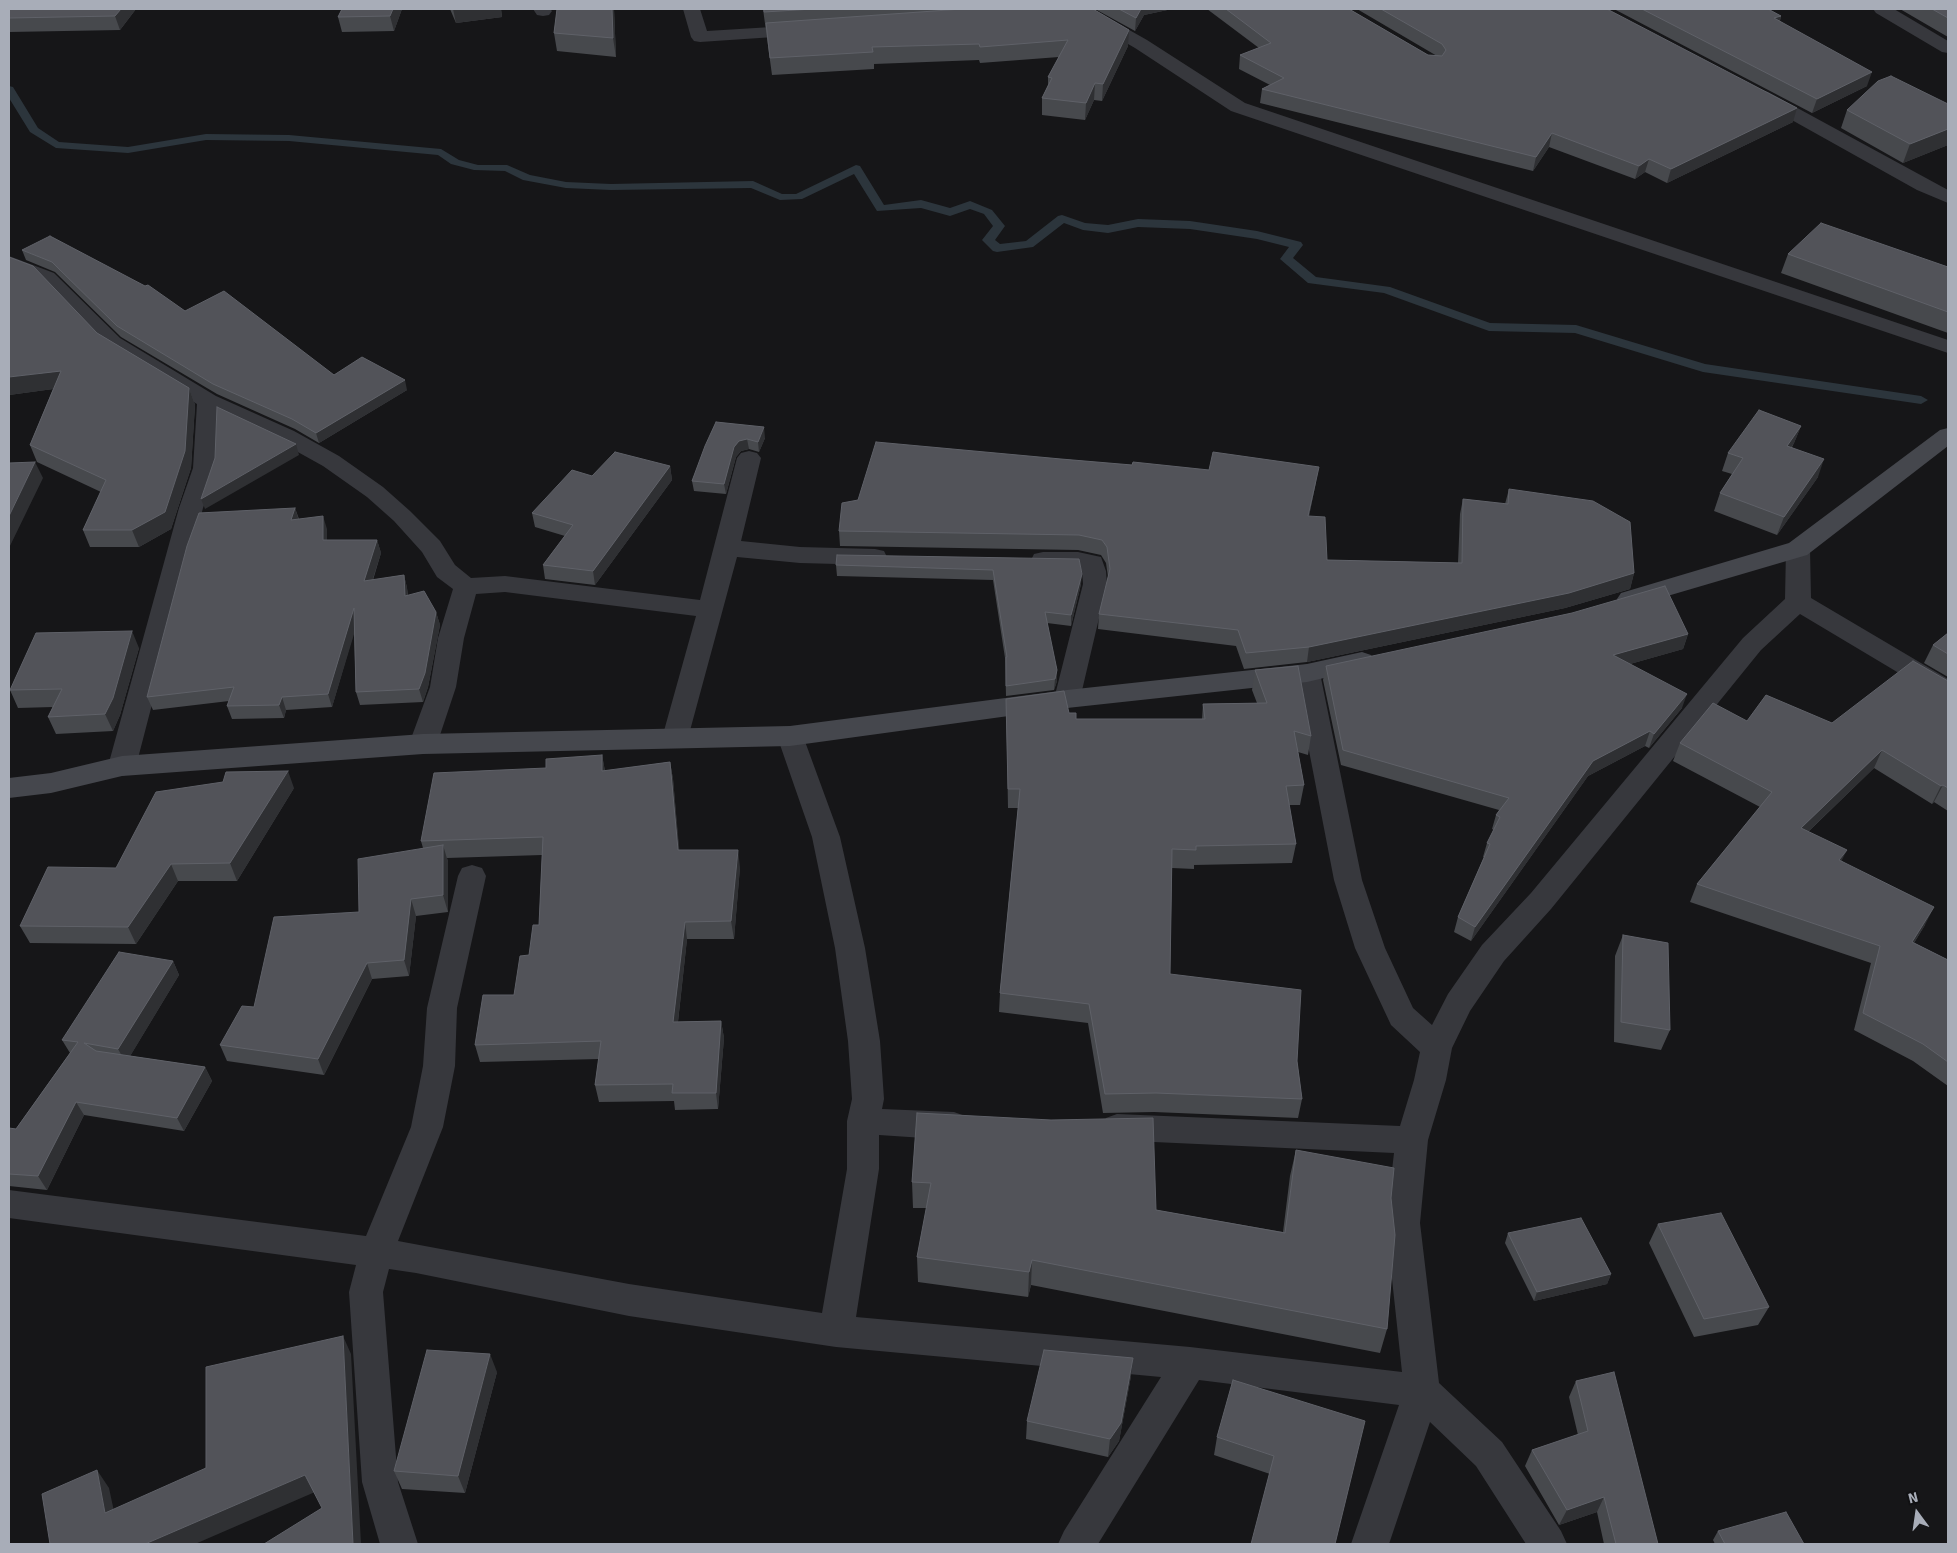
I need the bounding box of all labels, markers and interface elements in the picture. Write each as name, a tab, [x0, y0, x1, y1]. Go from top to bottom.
north arrow	[1892, 1488, 1942, 1538]
text: N	[1906, 1489, 1920, 1507]

